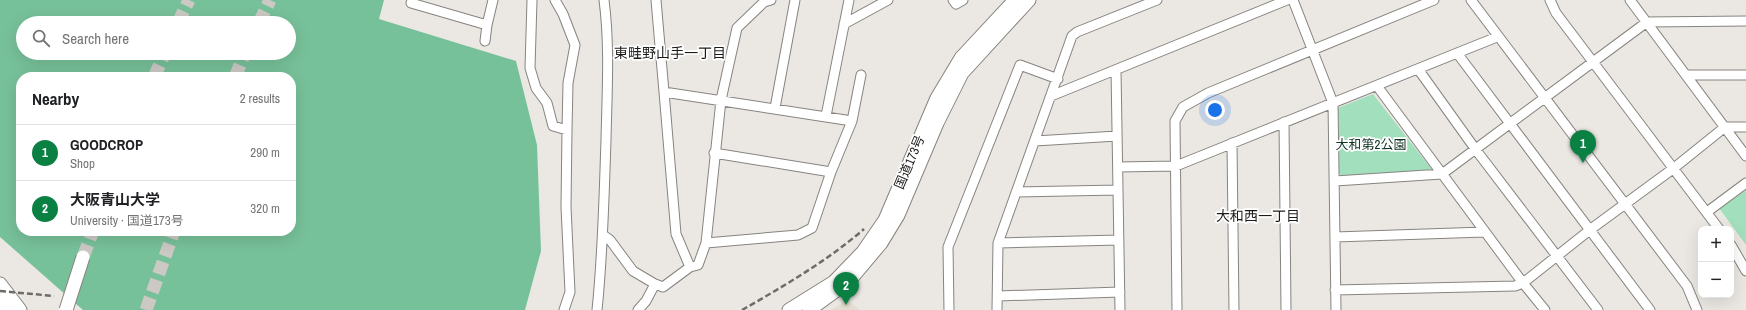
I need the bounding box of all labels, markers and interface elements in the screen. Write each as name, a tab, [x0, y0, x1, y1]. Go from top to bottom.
search box	[16, 16, 296, 60]
icon: search	[30, 27, 52, 49]
text: Search here	[62, 28, 129, 49]
district label: 東畦野山手一丁目	[614, 44, 726, 62]
text: Nearby	[32, 87, 79, 110]
text: 2 results	[240, 90, 280, 107]
your location	[1205, 100, 1225, 120]
pin: 1	[1570, 130, 1596, 163]
street label: 国道173号	[891, 133, 928, 192]
text: GOODCROP	[70, 134, 143, 155]
park label: 大和第2公園	[1336, 136, 1406, 153]
text: 1	[42, 144, 48, 161]
text: 290 m	[250, 144, 280, 161]
text: Shop	[70, 155, 95, 172]
text: 大阪青山大学	[70, 189, 160, 210]
text: 2	[42, 200, 48, 217]
text: 320 m	[250, 200, 280, 217]
district label: 大和西一丁目	[1216, 207, 1300, 225]
text: University · 国道173号	[70, 212, 184, 229]
map controls	[1698, 226, 1734, 298]
button: +	[1698, 226, 1734, 262]
button: −	[1698, 262, 1734, 298]
pin: 2	[833, 272, 859, 305]

